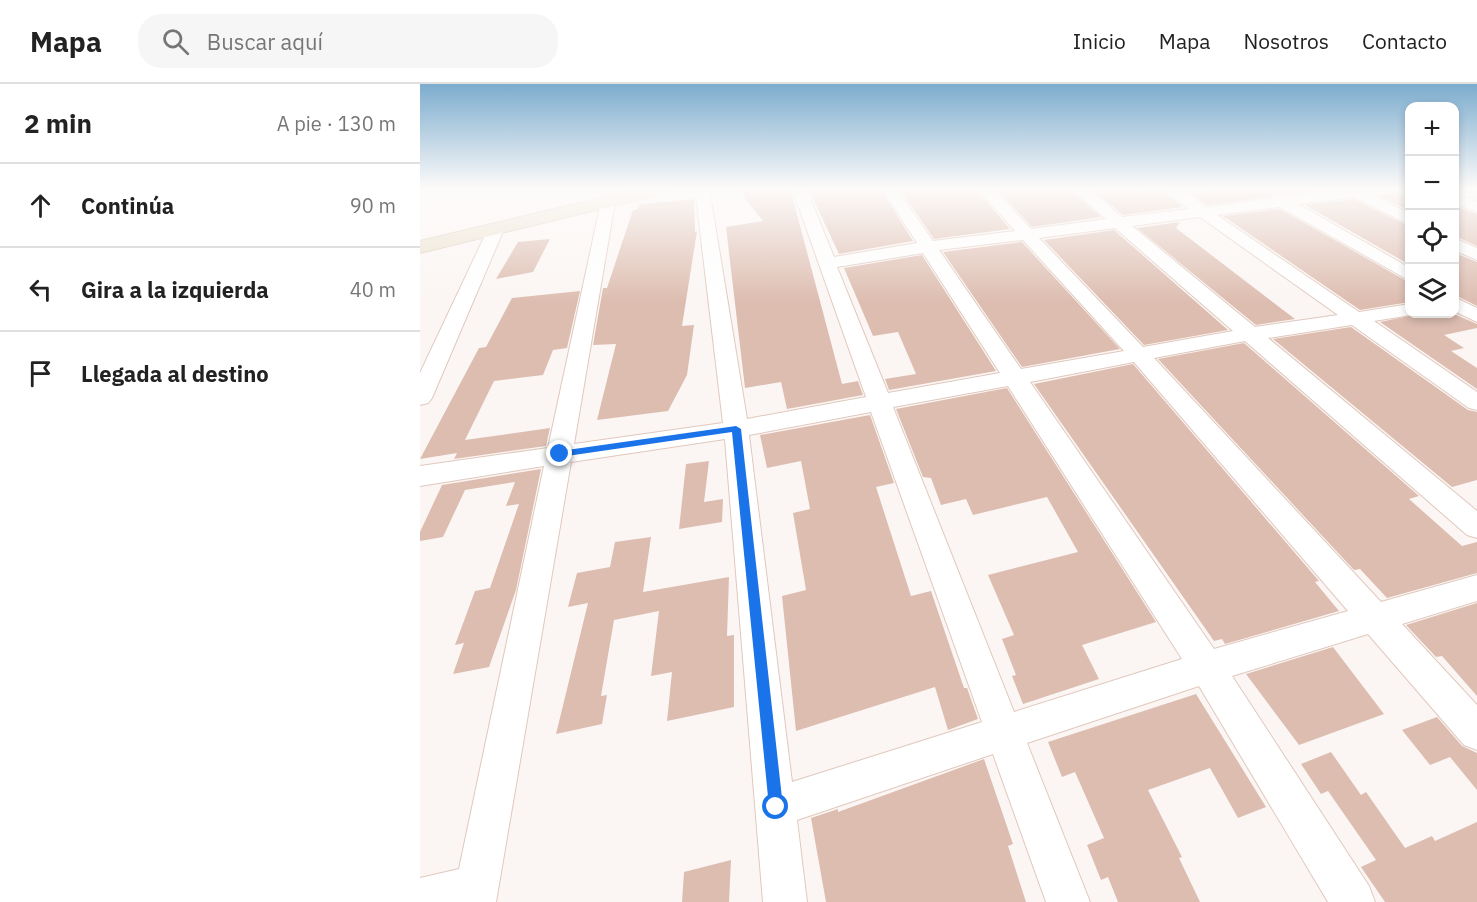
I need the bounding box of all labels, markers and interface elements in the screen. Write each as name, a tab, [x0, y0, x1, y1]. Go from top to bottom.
search box	[138, 14, 558, 68]
text: Mapa	[30, 23, 102, 60]
icon: search	[159, 25, 192, 58]
text: Buscar aquí	[207, 27, 323, 56]
text: Inicio	[1073, 27, 1126, 55]
text: Mapa	[1159, 27, 1211, 55]
text: Nosotros	[1244, 27, 1329, 55]
text: Contacto	[1362, 27, 1447, 55]
map controls	[1405, 102, 1459, 318]
button: +	[1405, 102, 1459, 156]
text: 2 min	[24, 106, 92, 140]
text: A pie · 130 m	[277, 110, 396, 137]
button: −	[1405, 156, 1459, 210]
icon: ahead	[24, 189, 57, 222]
text: Continúa	[81, 191, 174, 220]
text: 90 m	[350, 192, 396, 219]
button: locate	[1405, 210, 1459, 264]
button: layers	[1405, 264, 1459, 318]
icon: left	[24, 273, 57, 306]
text: Gira a la izquierda	[81, 275, 269, 304]
text: 40 m	[350, 276, 396, 303]
icon: arrive	[24, 357, 57, 390]
text: Llegada al destino	[81, 359, 269, 388]
route end	[546, 440, 572, 466]
route start	[762, 793, 788, 819]

